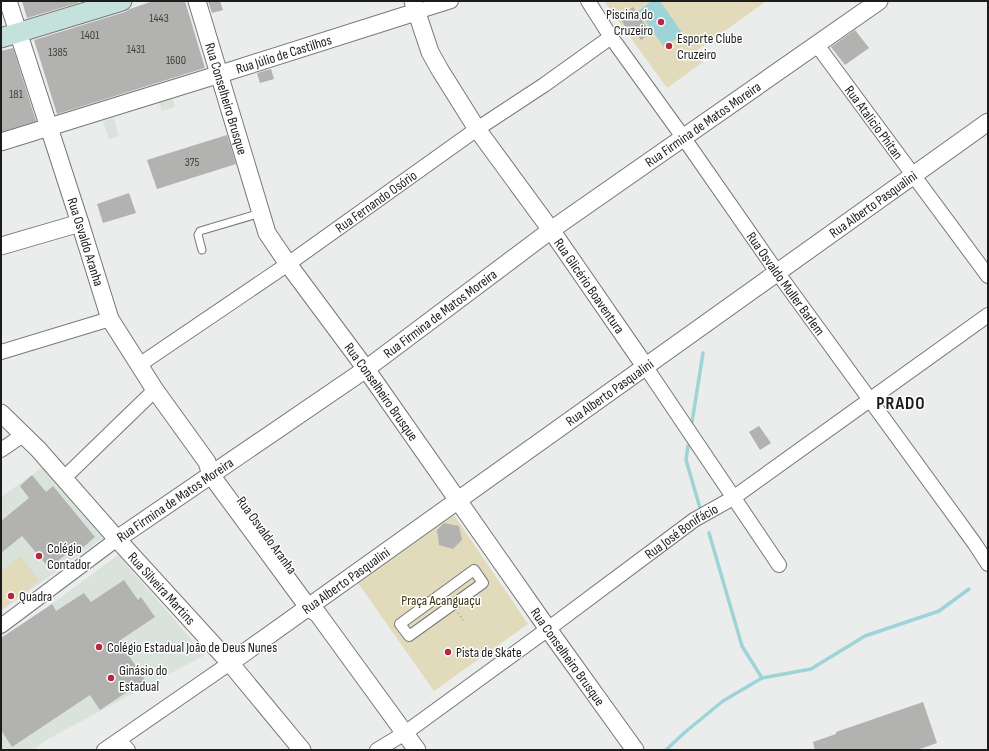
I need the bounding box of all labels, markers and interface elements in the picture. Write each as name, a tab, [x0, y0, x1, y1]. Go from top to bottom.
place label: Piscina do Cruzeiro	[606, 6, 653, 39]
house number: 1443	[149, 11, 169, 26]
marker: Piscina do Cruzeiro	[656, 17, 666, 27]
house number: 1401	[81, 28, 100, 43]
place label: Esporte Clube Cruzeiro	[677, 30, 742, 63]
street label: Rua Júlio de Castilhos	[234, 31, 334, 78]
street label: Rua Conselheiro Brusque	[201, 41, 251, 157]
marker: Esporte Clube Cruzeiro	[664, 41, 674, 51]
house number: 1431	[127, 42, 146, 57]
house number: 1385	[48, 45, 68, 60]
house number: 1600	[166, 53, 186, 68]
street label: Rua Firmina de Matos Moreira	[642, 78, 764, 171]
street label: Rua Atalicio Phitan	[841, 82, 907, 163]
house number: 181	[9, 87, 24, 102]
house number: 375	[185, 155, 200, 170]
street label: Rua Fernando Osório	[332, 167, 420, 237]
street label: Rua Alberto Pasqualini	[826, 167, 921, 242]
street label: Rua Osvaldo Aranha	[63, 196, 107, 288]
street label: Rua Osvaldo Muller Barlem	[743, 229, 828, 339]
street label: Rua Glicério Boaventura	[550, 235, 628, 337]
street label: Rua Firmina de Matos Moreira	[380, 266, 500, 362]
street label: Rua Conselheiro Brusque	[340, 340, 422, 444]
street label: Rua Alberto Pasqualini	[562, 356, 657, 430]
district label: PRADO	[876, 393, 926, 414]
street label: Rua Firmina de Matos Moreira	[114, 454, 237, 546]
street label: Rua Osvaldo Aranha	[233, 493, 300, 577]
street label: Rua José Bonifácio	[642, 500, 721, 563]
place label: Colégio Contador	[47, 540, 91, 573]
street label: Rua Alberto Pasqualini	[299, 544, 393, 618]
street label: Rua Silveira Martins	[124, 549, 199, 628]
marker: Colégio Contador	[34, 551, 44, 561]
place label: Quadra	[19, 588, 52, 605]
marker: Quadra	[6, 591, 16, 601]
park label: Praça Acanguaçu	[401, 592, 481, 609]
street label: Rua Conselheiro Brusque	[527, 605, 608, 709]
place label: Colégio Estadual João de Deus Nunes	[107, 639, 277, 656]
marker: Colégio Estadual João de Deus Nunes	[94, 642, 104, 652]
place label: Pista de Skate	[456, 644, 522, 661]
marker: Pista de Skate	[443, 647, 453, 657]
place label: Ginásio do Estadual	[119, 662, 168, 695]
marker: Ginásio do Estadual	[106, 673, 116, 683]

